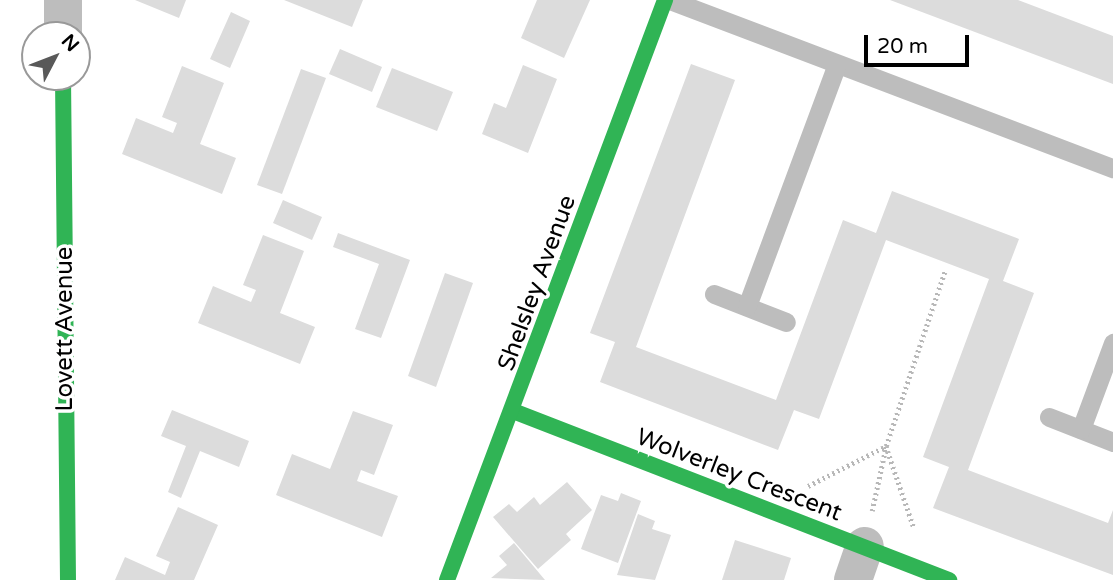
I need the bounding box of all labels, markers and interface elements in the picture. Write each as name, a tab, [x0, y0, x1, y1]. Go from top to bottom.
north arrow	[21, 21, 91, 91]
scale bar	[868, 21, 973, 65]
text: N	[57, 30, 83, 56]
text: 20 m	[877, 34, 928, 59]
street label: Shelsley Avenue	[492, 191, 582, 375]
street label: Lovett Avenue	[51, 247, 79, 411]
street label: Wolverley Crescent	[632, 423, 846, 527]

